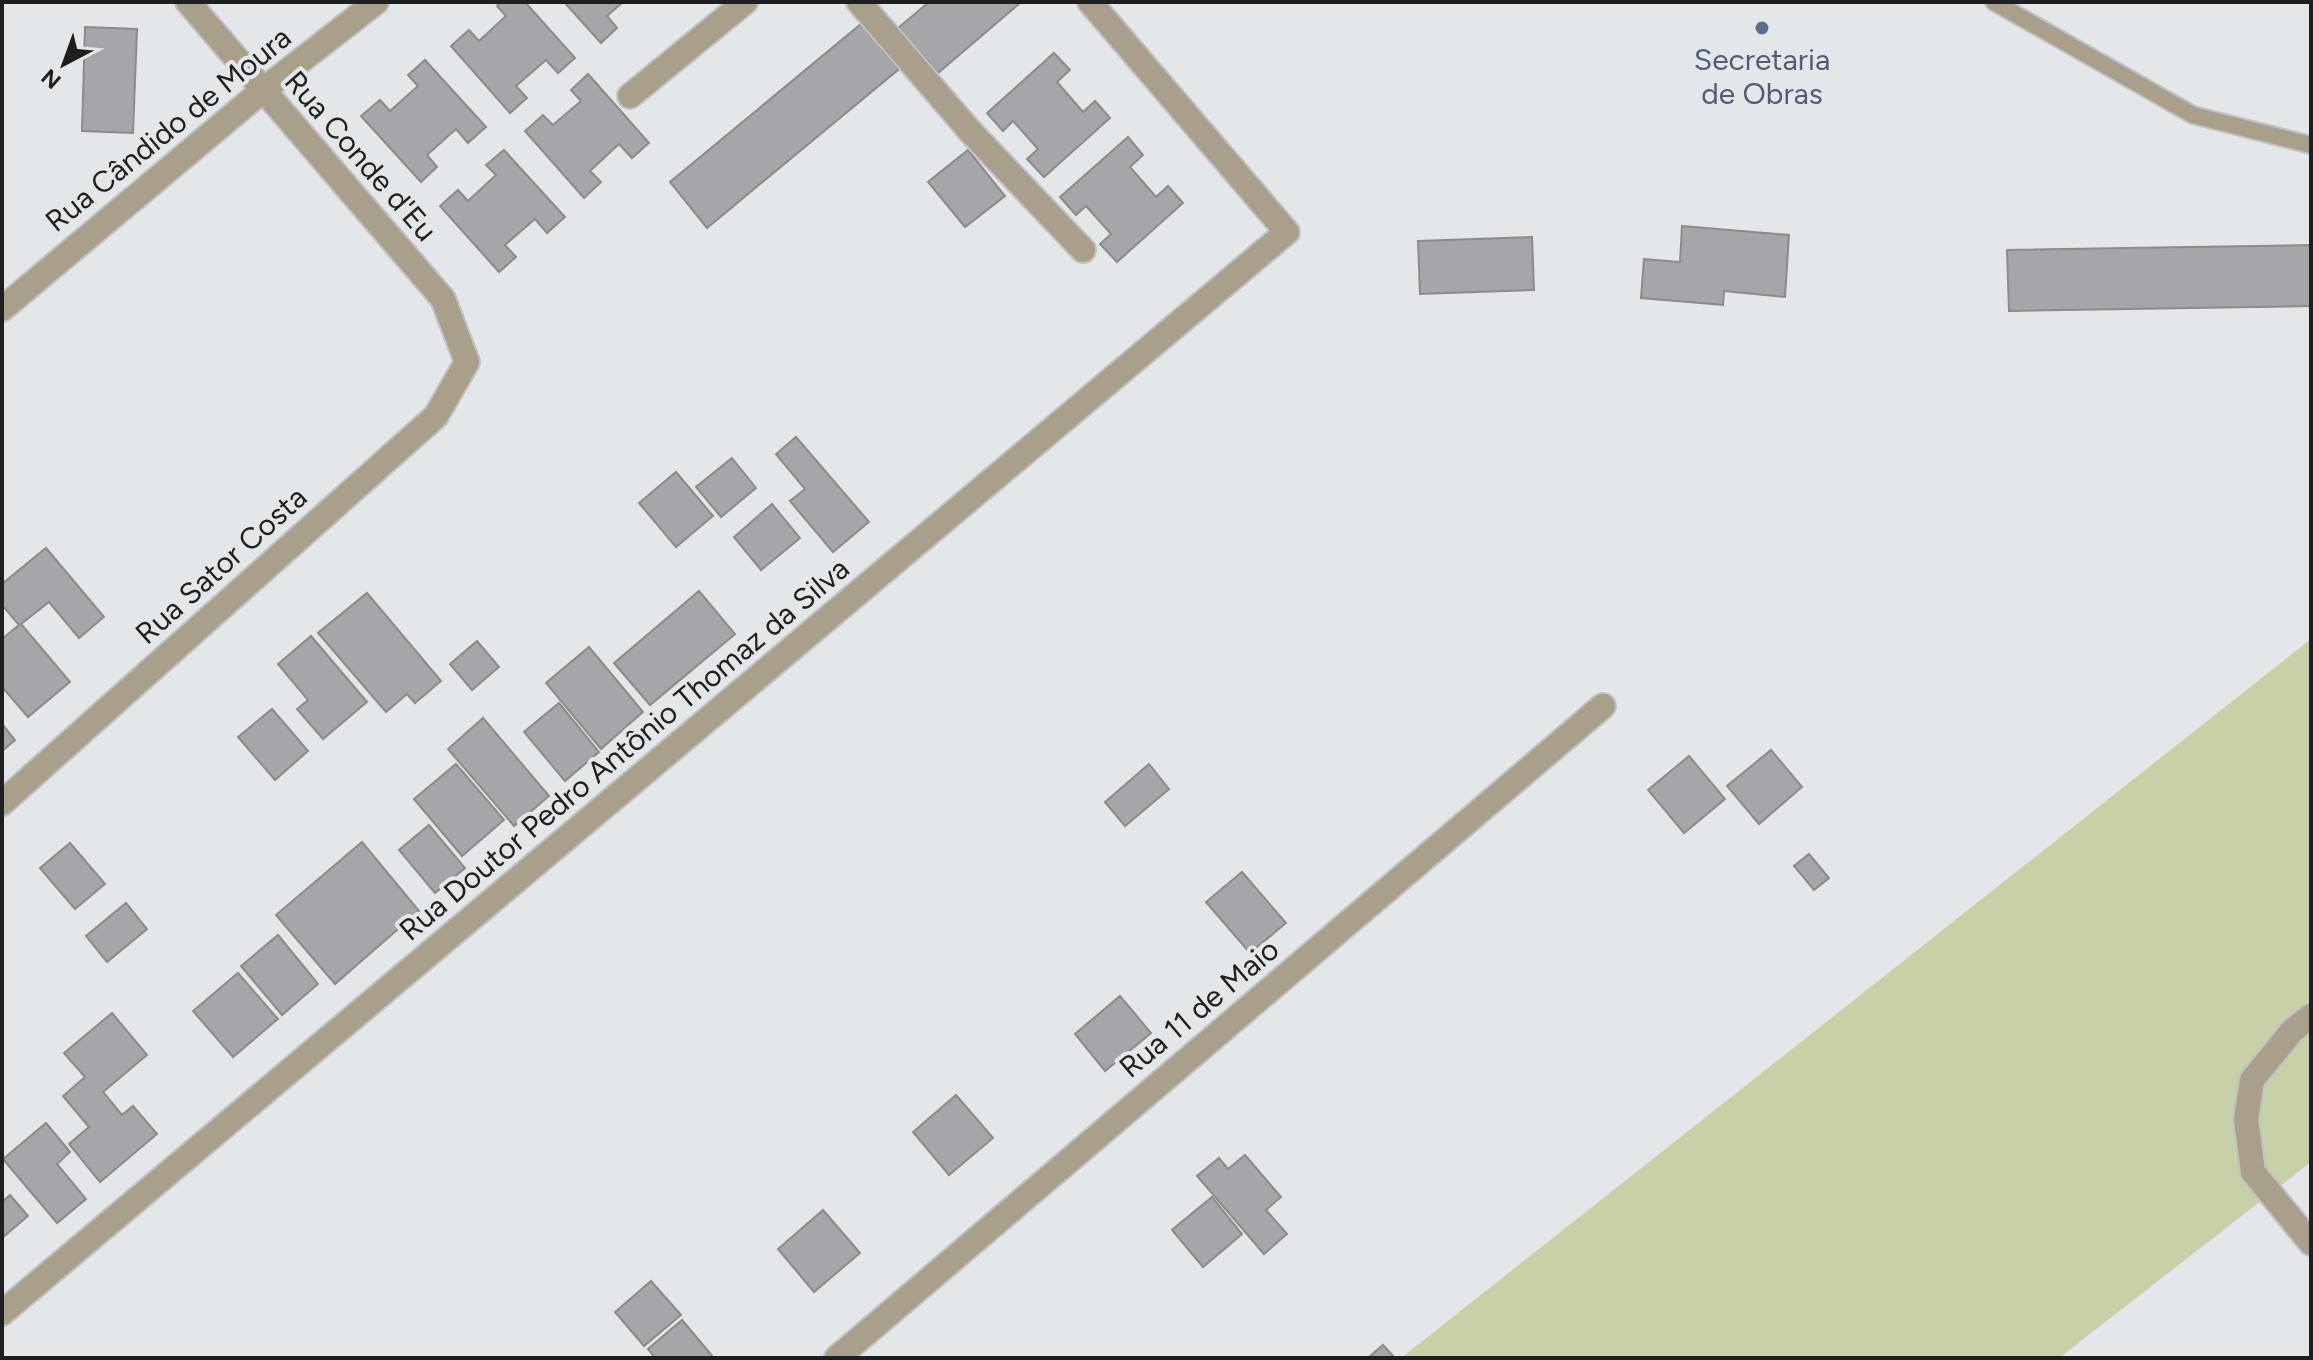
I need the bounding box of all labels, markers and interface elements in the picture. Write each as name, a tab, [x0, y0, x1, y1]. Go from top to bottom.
street label: Rua Cândido de Moura	[38, 19, 298, 239]
marker: Secretaria de Obras	[1753, 19, 1771, 37]
north arrow	[24, 24, 104, 104]
place label: Secretaria de Obras	[1694, 41, 1830, 112]
text: N	[36, 63, 66, 94]
street label: Rua Conde d'Eu	[277, 63, 445, 249]
street label: Rua Sator Costa	[128, 478, 314, 652]
street label: Rua Doutor Pedro Antônio Thomaz da Silva	[392, 550, 856, 948]
street label: Rua 11 de Maio	[1112, 931, 1286, 1085]

